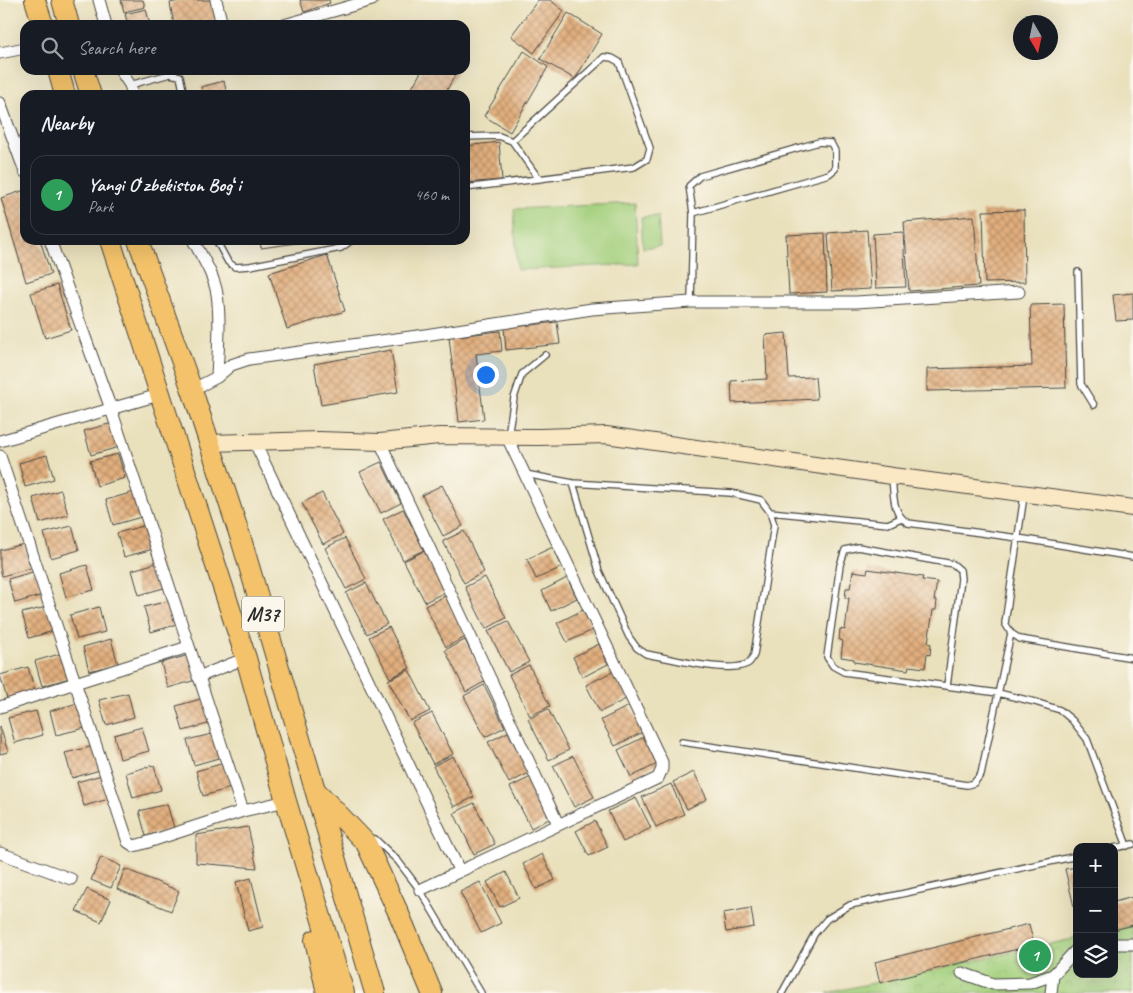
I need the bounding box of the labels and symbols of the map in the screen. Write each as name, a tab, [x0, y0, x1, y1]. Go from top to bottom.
north arrow	[1013, 15, 1058, 60]
your location	[473, 362, 499, 388]
road number: M37	[242, 596, 284, 632]
pin: 1	[1019, 937, 1051, 975]

